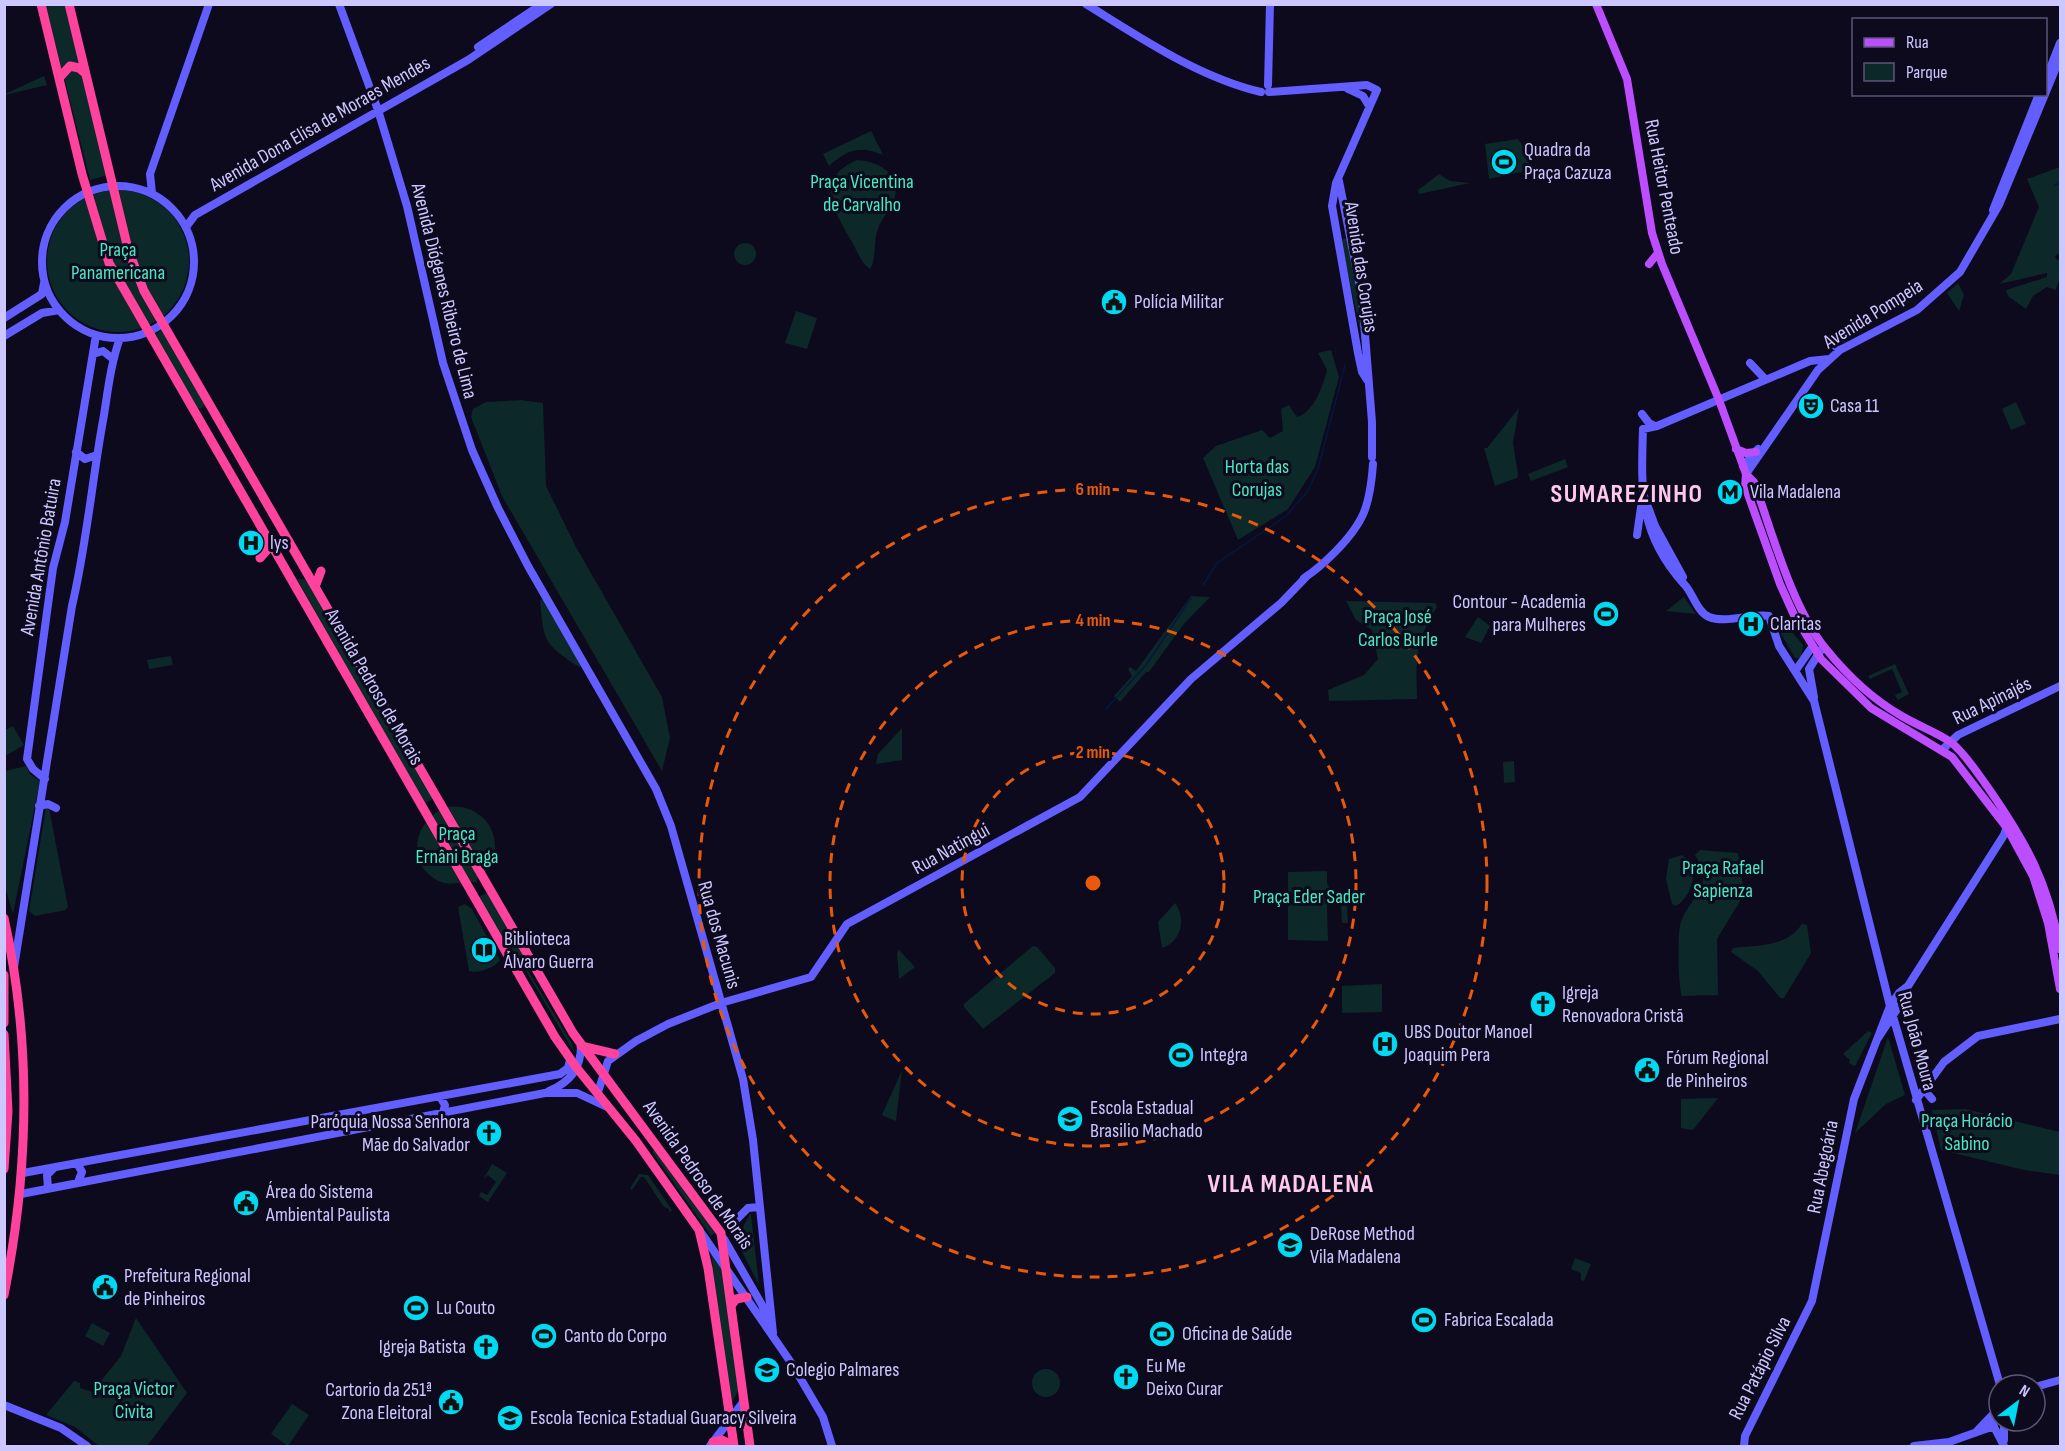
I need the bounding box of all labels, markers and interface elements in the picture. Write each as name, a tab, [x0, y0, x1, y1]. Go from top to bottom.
legend	[1852, 18, 2047, 96]
text: Rua	[1906, 32, 1929, 53]
street label: Avenida Dona Elisa de Moraes Mendes	[205, 51, 434, 197]
text: Parque	[1906, 62, 1947, 83]
street label: Rua Heitor Penteado	[1639, 117, 1689, 257]
place label: Quadra da Praça Cazuza	[1524, 138, 1612, 185]
sports icon: Quadra da Praça Cazuza	[1489, 147, 1519, 177]
park label: Praça Vicentina de Carvalho	[810, 170, 914, 217]
street label: Avenida Diógenes Ribeiro de Lima	[405, 180, 482, 401]
street label: Avenida das Corujas	[1339, 199, 1383, 334]
park label: Praça Panamericana	[71, 238, 165, 285]
street label: Avenida Pompeia	[1818, 274, 1927, 355]
public building icon: Polícia Militar	[1099, 287, 1129, 317]
place label: Polícia Militar	[1134, 290, 1224, 314]
theatre icon: Casa 11	[1796, 391, 1826, 421]
place label: Casa 11	[1830, 394, 1879, 418]
park label: Horta das Corujas	[1225, 455, 1289, 502]
street label: Avenida Antônio Batuira	[15, 477, 67, 638]
metro station icon: Vila Madalena	[1715, 477, 1745, 507]
text: 6 min	[1076, 479, 1110, 500]
district label: SUMAREZINHO	[1550, 479, 1704, 510]
place label: Vila Madalena	[1750, 480, 1841, 504]
hospital icon: lys	[236, 528, 266, 558]
place label: lys	[270, 531, 289, 555]
place label: Contour - Academia para Mulheres	[1453, 590, 1586, 637]
sports icon: Contour - Academia para Mulheres	[1591, 599, 1621, 629]
street label: Avenida Pedroso de Morais	[319, 604, 428, 769]
park label: Praça José Carlos Burle	[1358, 605, 1438, 652]
hospital icon: Claritas	[1736, 609, 1766, 639]
text: 4 min	[1076, 610, 1110, 631]
place label: Claritas	[1770, 612, 1821, 636]
street label: Rua Apinajés	[1949, 672, 2035, 730]
text: 2 min	[1076, 742, 1110, 763]
street label: Rua Natingui	[908, 818, 994, 880]
park label: Praça Ernâni Braga	[415, 822, 499, 869]
park label: Praça Rafael Sapienza	[1682, 856, 1764, 903]
centre of rings	[1083, 873, 1103, 893]
street label: Rua dos Macunis	[692, 878, 746, 992]
park label: Praça Eder Sader	[1253, 885, 1365, 909]
place label: Biblioteca Álvaro Guerra	[503, 927, 594, 974]
library icon: Biblioteca Álvaro Guerra	[469, 935, 499, 965]
place label: Igreja Renovadora Cristã	[1562, 981, 1684, 1028]
church icon: Igreja Renovadora Cristã	[1528, 989, 1558, 1019]
street label: Rua João Moura	[1892, 989, 1942, 1093]
place label: UBS Doutor Manoel Joaquim Pera	[1403, 1020, 1532, 1067]
hospital icon: UBS Doutor Manoel Joaquim Pera	[1370, 1029, 1400, 1059]
sports icon: Integra	[1166, 1040, 1196, 1070]
place label: Integra	[1200, 1043, 1248, 1067]
place label: Fórum Regional de Pinheiros	[1666, 1046, 1769, 1093]
public building icon: Fórum Regional de Pinheiros	[1632, 1055, 1662, 1085]
street label: Avenida Pedroso de Morais	[637, 1095, 758, 1254]
place label: Escola Estadual Brasilio Machado	[1090, 1096, 1203, 1143]
school or university icon: Escola Estadual Brasilio Machado	[1055, 1104, 1085, 1134]
park label: Praça Horácio Sabino	[1921, 1109, 2013, 1156]
place label: Paróquia Nossa Senhora Mãe do Salvador	[311, 1110, 470, 1157]
church icon: Paróquia Nossa Senhora Mãe do Salvador	[474, 1118, 504, 1148]
street label: Rua Abegoária	[1802, 1118, 1844, 1216]
district label: VILA MADALENA	[1208, 1169, 1374, 1200]
place label: Área do Sistema Ambiental Paulista	[265, 1180, 390, 1227]
public building icon: Área do Sistema Ambiental Paulista	[231, 1188, 261, 1218]
place label: DeRose Method Vila Madalena	[1310, 1222, 1415, 1269]
school or university icon: DeRose Method Vila Madalena	[1275, 1230, 1305, 1260]
place label: Prefeitura Regional de Pinheiros	[124, 1264, 251, 1311]
public building icon: Prefeitura Regional de Pinheiros	[90, 1272, 120, 1302]
sports icon: Lu Couto	[401, 1293, 431, 1323]
place label: Lu Couto	[436, 1296, 495, 1320]
sports icon: Fabrica Escalada	[1409, 1305, 1439, 1335]
place label: Fabrica Escalada	[1444, 1308, 1554, 1332]
street label: Rua Patápio Silva	[1724, 1312, 1796, 1424]
sports icon: Oficina de Saúde	[1147, 1319, 1177, 1349]
sports icon: Canto do Corpo	[529, 1321, 559, 1351]
place label: Oficina de Saúde	[1182, 1322, 1292, 1346]
place label: Canto do Corpo	[564, 1324, 667, 1348]
church icon: Igreja Batista	[471, 1332, 501, 1362]
place label: Igreja Batista	[379, 1335, 466, 1359]
place label: Eu Me Deixo Curar	[1146, 1354, 1223, 1401]
school or university icon: Colegio Palmares	[752, 1355, 782, 1385]
place label: Colegio Palmares	[786, 1358, 900, 1382]
church icon: Eu Me Deixo Curar	[1111, 1362, 1141, 1392]
north arrow	[1987, 1373, 2047, 1433]
park label: Praça Victor Civita	[94, 1377, 175, 1424]
place label: Cartorio da 251ª Zona Eleitoral	[325, 1378, 432, 1425]
text: N	[2015, 1381, 2033, 1402]
public building icon: Cartorio da 251ª Zona Eleitoral	[436, 1387, 466, 1417]
school or university icon: Escola Tecnica Estadual Guaracy Silveira	[495, 1403, 525, 1433]
place label: Escola Tecnica Estadual Guaracy Silveira	[530, 1406, 797, 1430]

